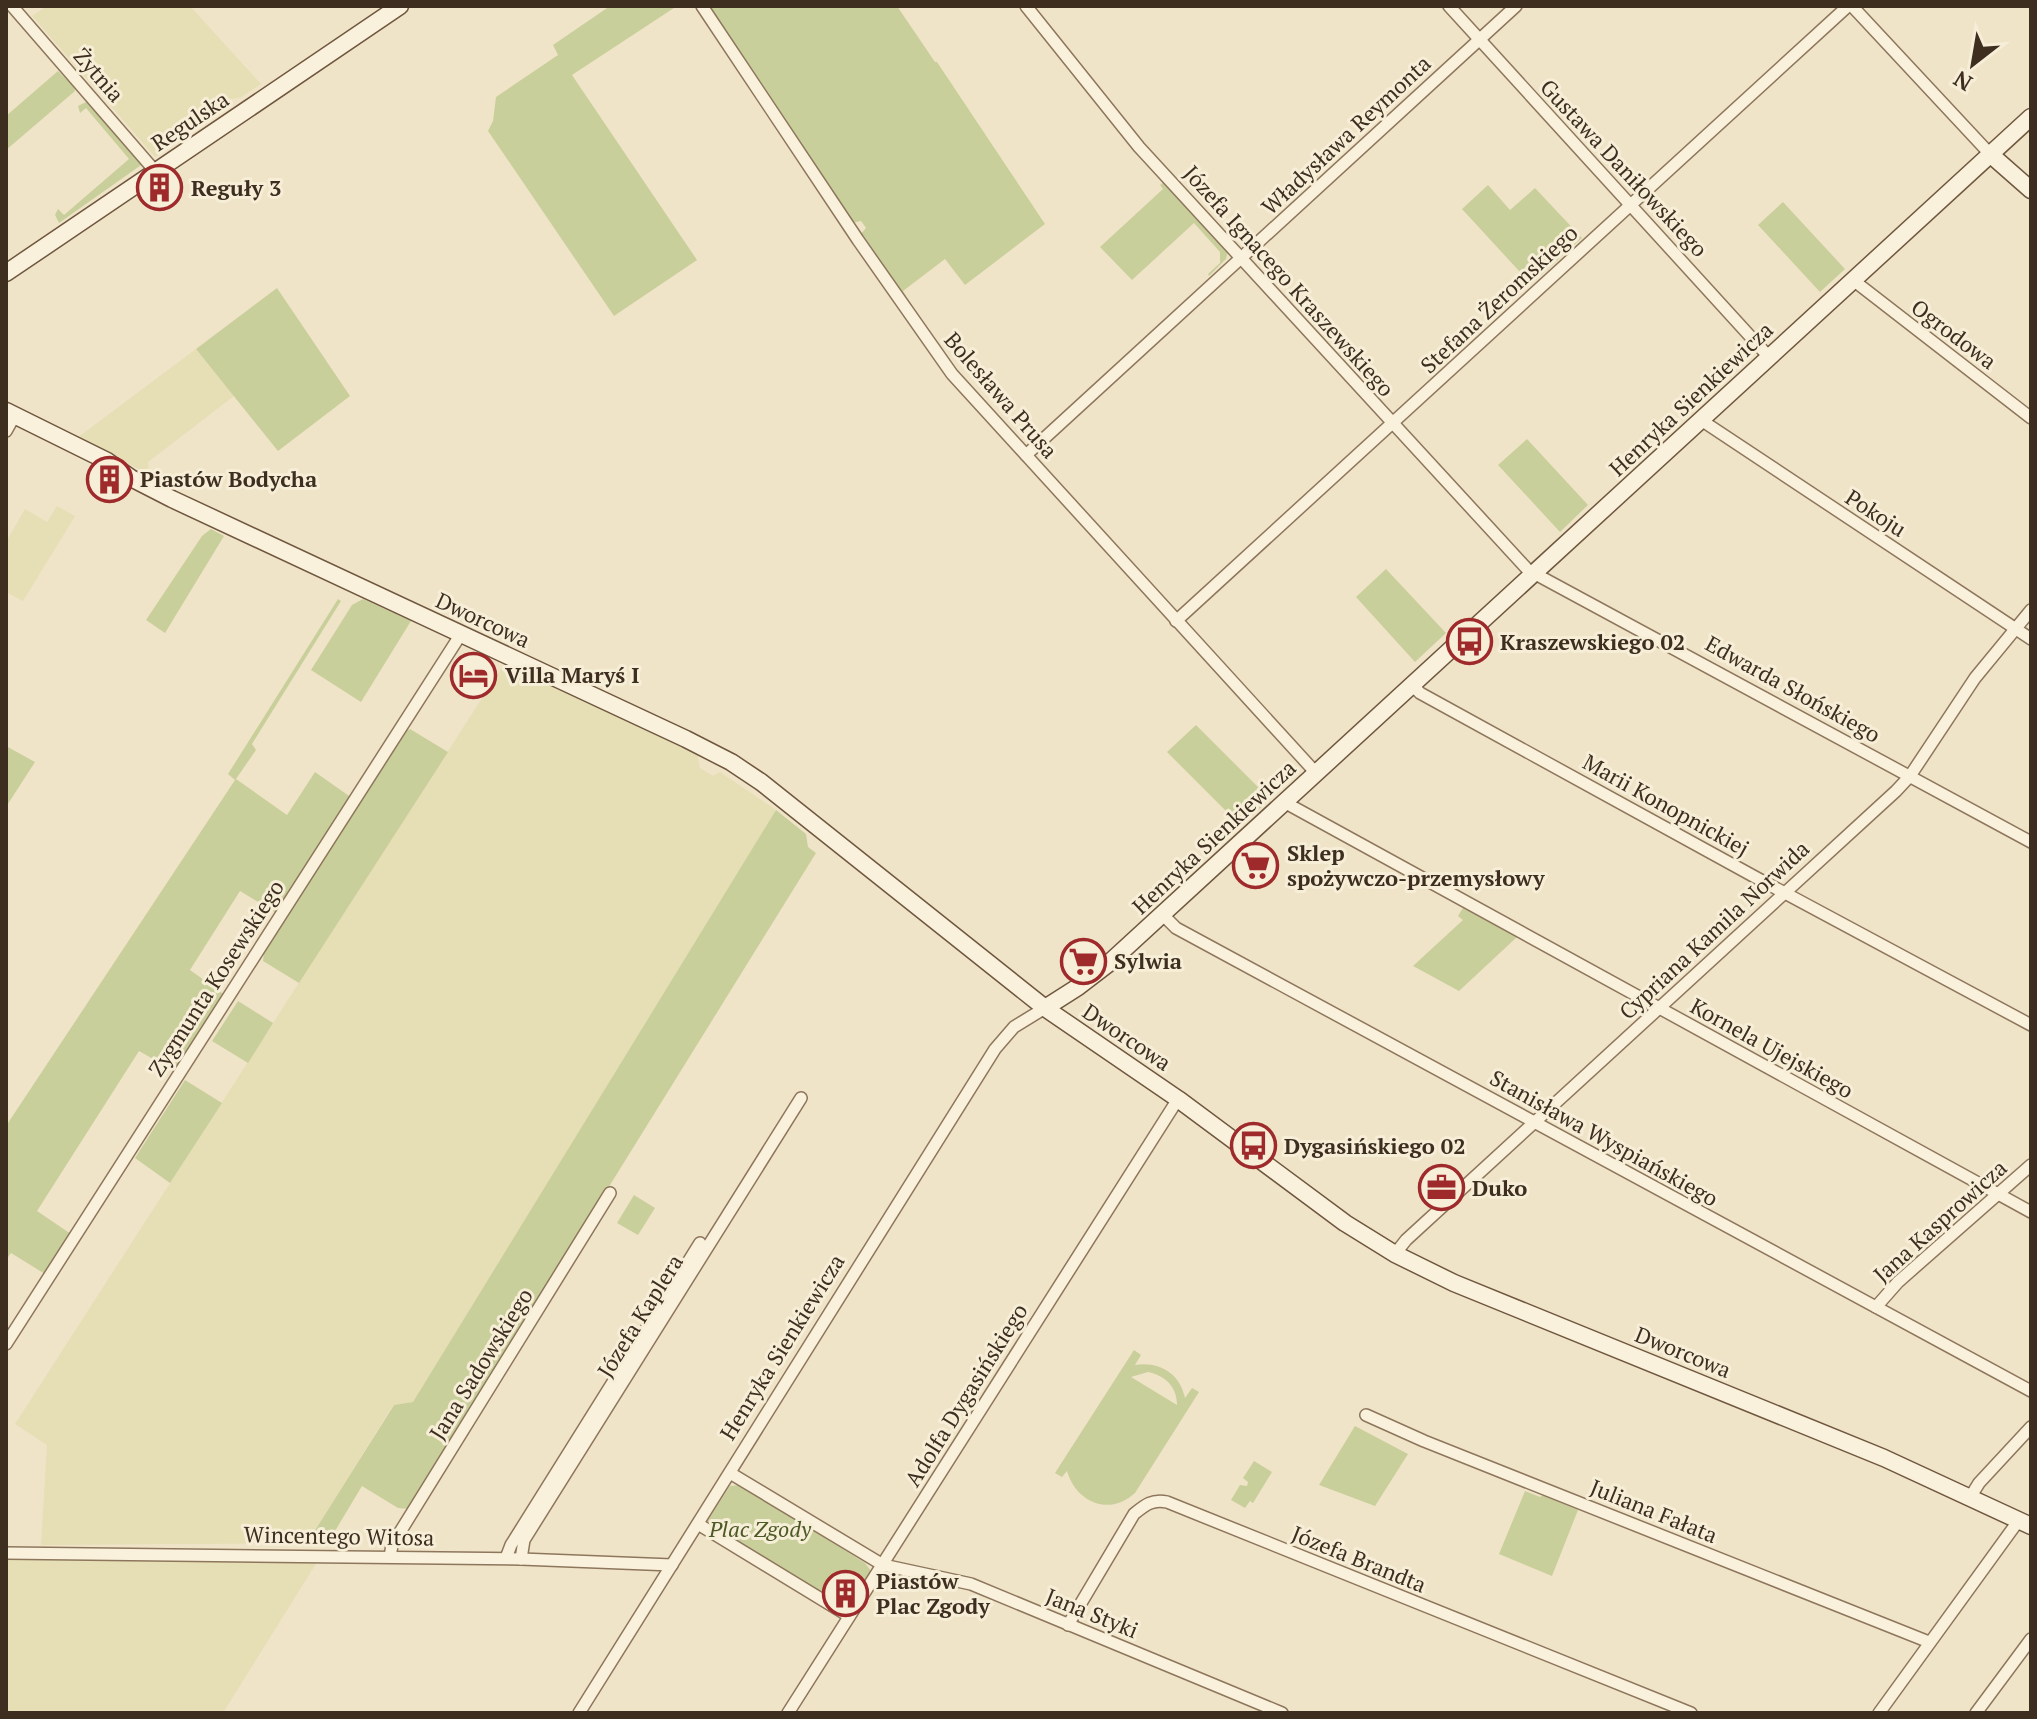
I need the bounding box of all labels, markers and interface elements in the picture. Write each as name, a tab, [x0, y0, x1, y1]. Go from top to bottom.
north arrow	[1933, 24, 2013, 104]
street label: Żytnia	[68, 41, 131, 108]
street label: Władysława Reymonta	[1255, 49, 1436, 221]
text: N	[1948, 65, 1977, 98]
street label: Gustawa Daniłowskiego	[1534, 73, 1714, 263]
street label: Regulska	[145, 84, 234, 157]
street label: Józefa Ignacego Kraszewskiego	[1178, 159, 1401, 402]
building icon: Reguły 3	[136, 164, 184, 212]
place label: Reguły 3	[191, 173, 281, 202]
street label: Stefana Żeromskiego	[1414, 218, 1584, 379]
street label: Ogrodowa	[1906, 292, 2003, 375]
street label: Henryka Sienkiewicza	[1603, 315, 1779, 482]
street label: Bolesława Prusa	[938, 325, 1064, 464]
building icon: Piastów Bodycha	[85, 455, 133, 503]
place label: Piastów Bodycha	[140, 464, 317, 493]
street label: Pokoju	[1840, 482, 1913, 543]
street label: Dworcowa	[431, 585, 535, 654]
bus stop icon: Kraszewskiego 02	[1445, 618, 1493, 666]
place label: Kraszewskiego 02	[1500, 627, 1685, 656]
street label: Edwarda Słońskiego	[1701, 628, 1886, 749]
hotel icon: Villa Maryś I	[450, 651, 498, 699]
place label: Villa Maryś I	[505, 660, 639, 689]
street label: Marii Konopnickiej	[1578, 747, 1754, 862]
street label: Henryka Sienkiewicza	[1126, 753, 1302, 920]
street label: Cypriana Kamila Norwida	[1612, 834, 1815, 1025]
place label: Sklep spożywczo-przemysłowy	[1287, 838, 1545, 892]
supermarket icon: Sklep spożywczo-przemysłowy	[1232, 842, 1280, 890]
street label: Zygmunta Kosewskiego	[141, 874, 290, 1081]
supermarket icon: Sylwia	[1059, 937, 1107, 985]
place label: Sylwia	[1114, 946, 1182, 975]
street label: Kornela Ujejskiego	[1686, 991, 1859, 1104]
street label: Dworcowa	[1077, 996, 1177, 1077]
street label: Stanisława Wyspiańskiego	[1485, 1063, 1723, 1212]
bus stop icon: Dygasińskiego 02	[1229, 1122, 1277, 1170]
place label: Dygasińskiego 02	[1284, 1131, 1466, 1160]
street label: Jana Kasprowicza	[1867, 1153, 2013, 1288]
office icon: Duko	[1417, 1164, 1465, 1212]
place label: Duko	[1472, 1173, 1527, 1202]
street label: Henryka Sienkiewicza	[713, 1248, 851, 1445]
street label: Józefa Kaplera	[590, 1249, 689, 1383]
street label: Jana Sadowskiego	[422, 1282, 539, 1445]
street label: Adolfa Dygasińskiego	[898, 1298, 1034, 1492]
street label: Dworcowa	[1631, 1319, 1735, 1384]
street label: Juliana Fałata	[1586, 1472, 1722, 1549]
park label: Plac Zgody	[708, 1514, 812, 1543]
street label: Józefa Brandta	[1288, 1518, 1431, 1599]
street label: Wincentego Witosa	[243, 1519, 435, 1552]
place label: Piastów Plac Zgody	[876, 1566, 990, 1620]
building icon: Piastów Plac Zgody	[821, 1570, 869, 1618]
street label: Jana Styki	[1042, 1581, 1143, 1644]

